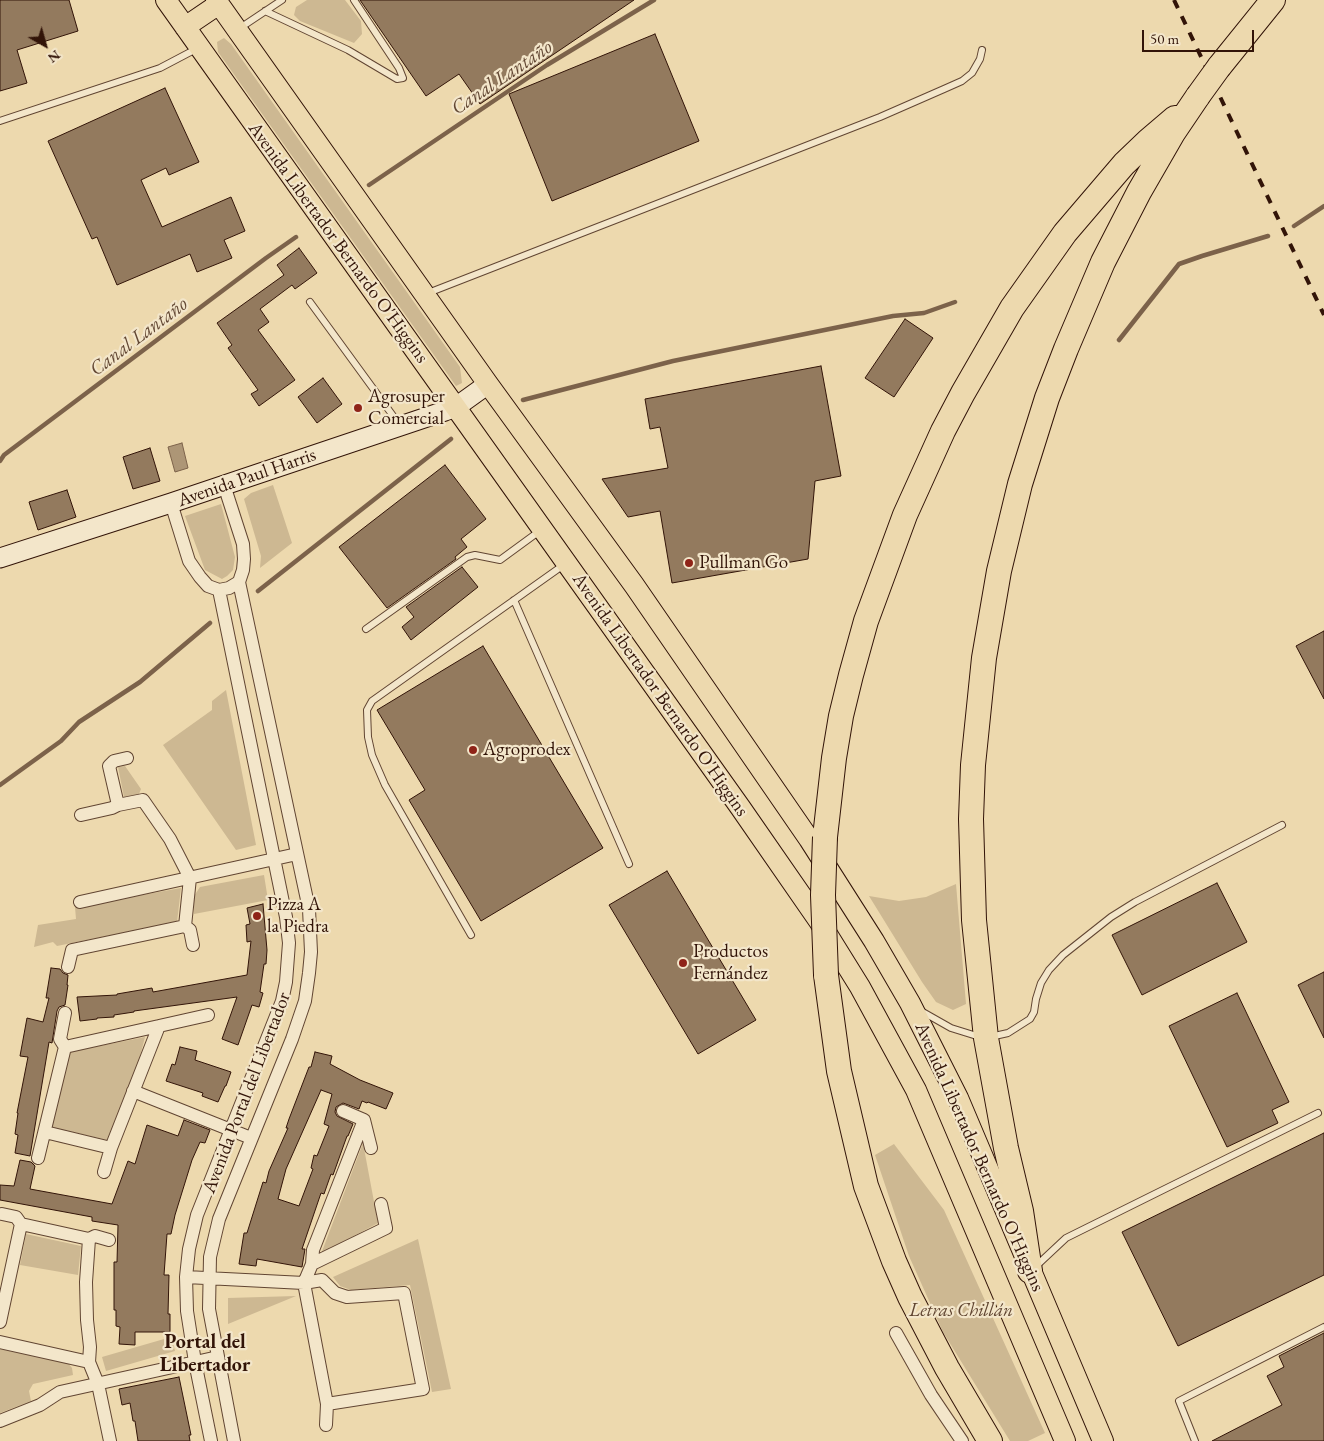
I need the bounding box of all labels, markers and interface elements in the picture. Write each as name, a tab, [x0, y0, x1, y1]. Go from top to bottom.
north arrow	[20, 20, 70, 70]
scale bar	[1144, 20, 1256, 52]
text: 50 m	[1150, 29, 1179, 48]
water label: Canal Lantaño	[447, 35, 557, 121]
text: N	[44, 46, 64, 67]
street label: Avenida Libertador Bernardo O'Higgins	[243, 118, 433, 368]
water label: Canal Lantaño	[85, 292, 193, 382]
place label: Agrosuper Comercial	[368, 386, 445, 430]
marker: Agrosuper Comercial	[352, 402, 364, 414]
street label: Avenida Paul Harris	[175, 444, 319, 512]
place label: Pullman Go	[699, 552, 788, 574]
marker: Pullman Go	[683, 557, 695, 569]
street label: Avenida Libertador Bernardo O'Higgins	[567, 569, 753, 821]
place label: Agroprodex	[483, 739, 571, 761]
marker: Agroprodex	[467, 744, 479, 756]
place label: Pizza A la Piedra	[267, 894, 329, 938]
marker: Pizza A la Piedra	[251, 910, 263, 922]
place label: Productos Fernández	[693, 941, 768, 985]
marker: Productos Fernández	[677, 957, 689, 969]
street label: Avenida Portal del Libertador	[198, 989, 296, 1197]
street label: Avenida Libertador Bernardo O'Higgins	[909, 1019, 1049, 1295]
park label: Letras Chillán	[909, 1300, 1013, 1322]
district label: Portal del Libertador	[160, 1331, 250, 1378]

